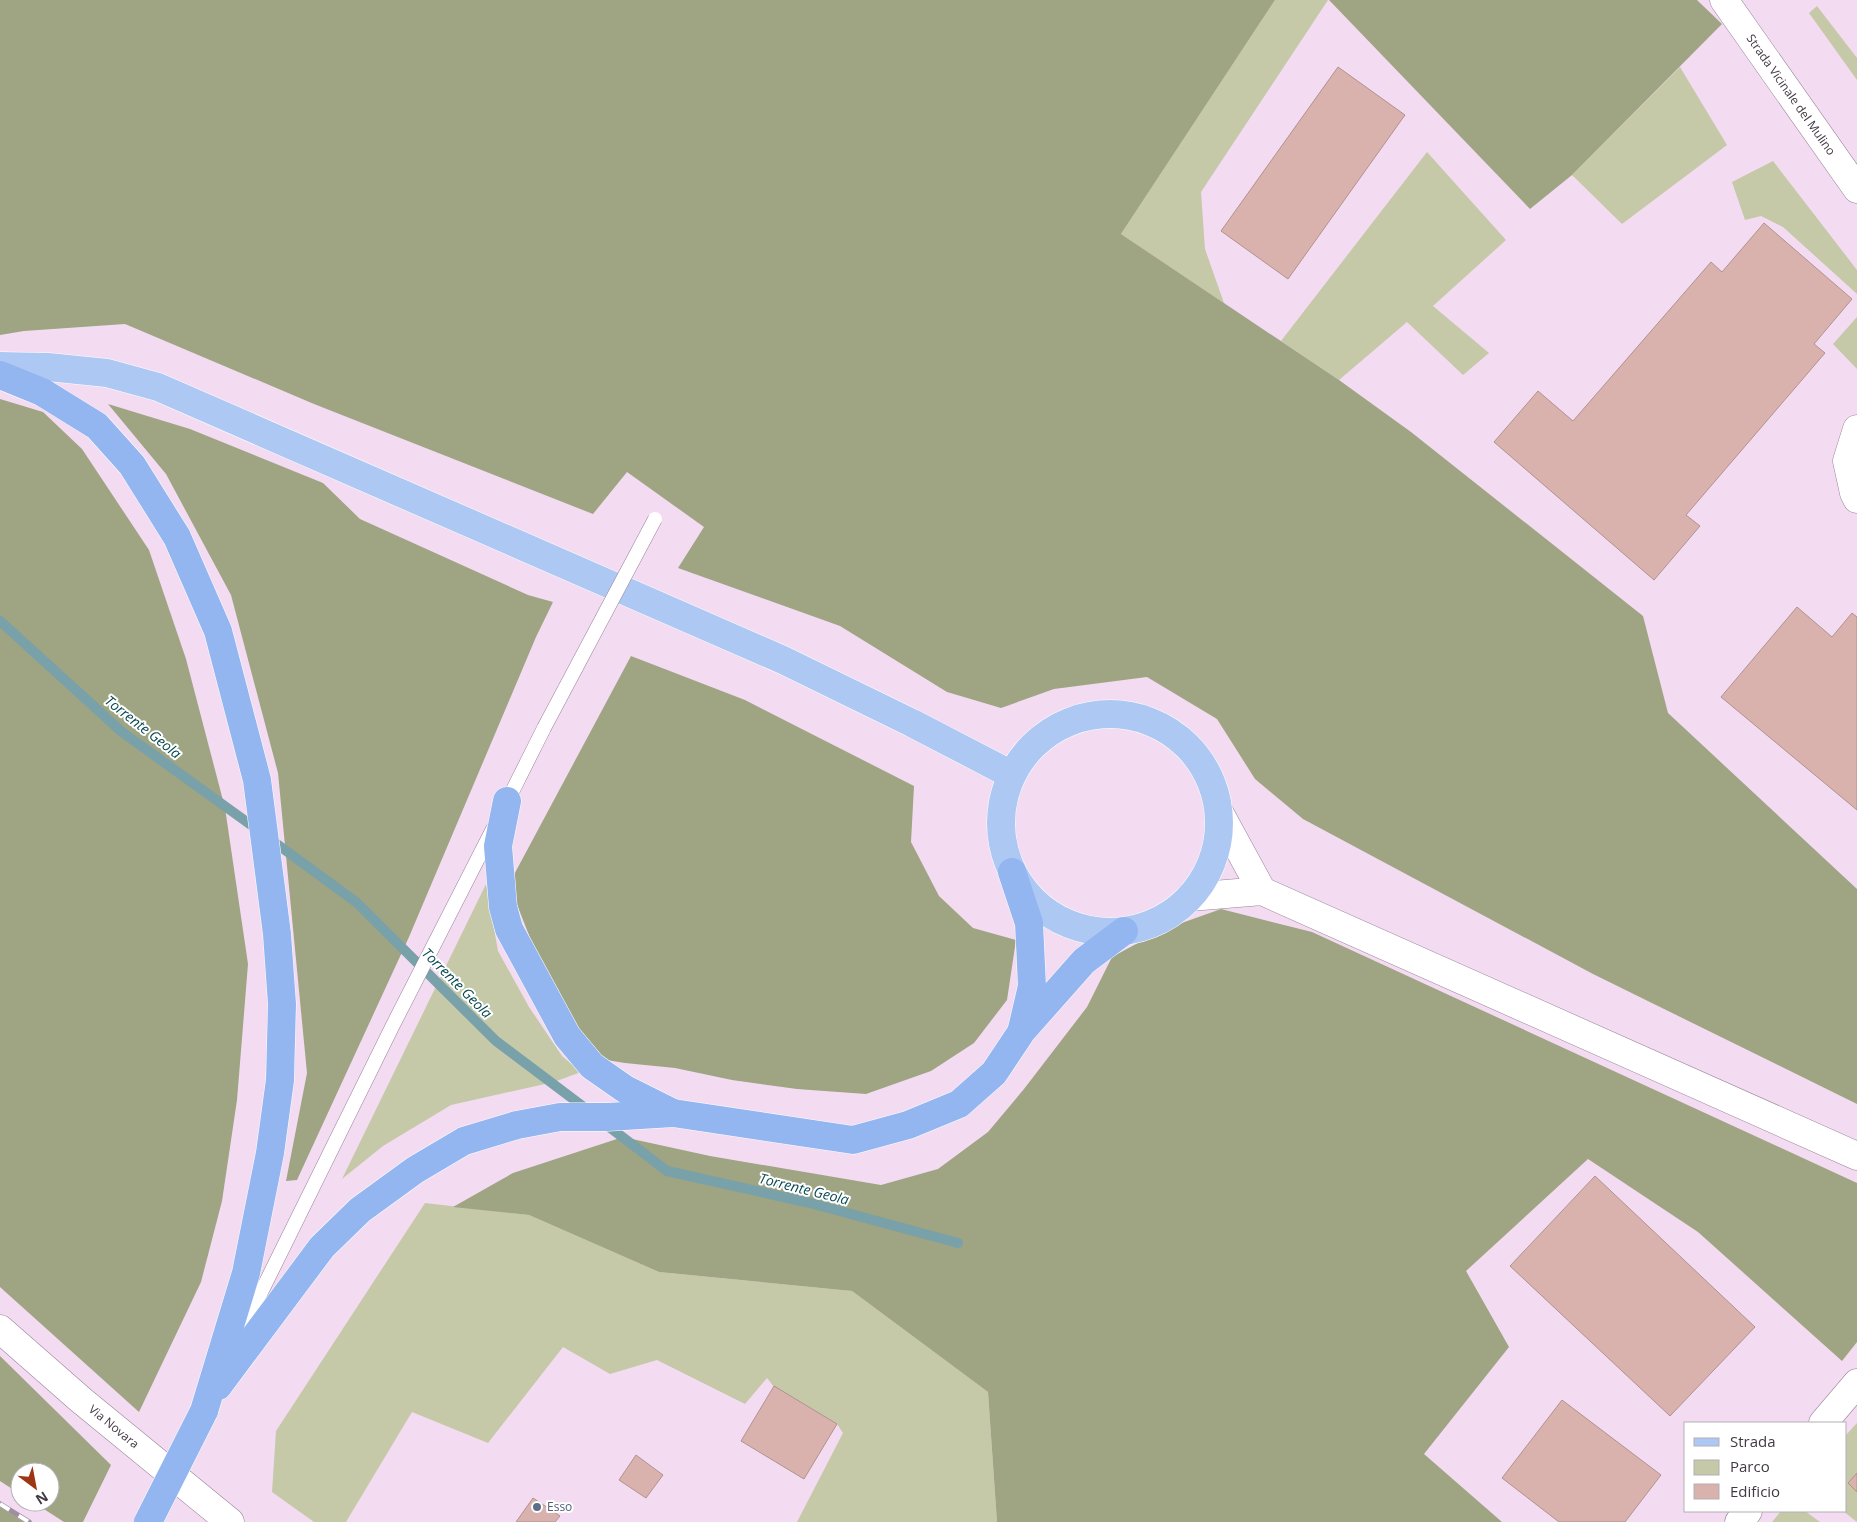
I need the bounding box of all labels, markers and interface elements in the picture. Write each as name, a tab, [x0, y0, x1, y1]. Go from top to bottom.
street label: Strada Vicinale del Mulino	[1743, 31, 1840, 159]
water label: Torrente Geola	[101, 691, 185, 762]
water label: Torrente Geola	[418, 943, 497, 1022]
water label: Torrente Geola	[757, 1168, 851, 1209]
street label: Via Novara	[85, 1401, 143, 1452]
legend	[1684, 1422, 1847, 1512]
text: Strada	[1730, 1431, 1776, 1451]
text: Parco	[1730, 1456, 1770, 1476]
north arrow	[10, 1462, 60, 1512]
text: Edificio	[1730, 1481, 1780, 1501]
text: N	[32, 1487, 52, 1510]
place label: Esso	[547, 1498, 572, 1515]
marker: Esso	[531, 1501, 543, 1513]

